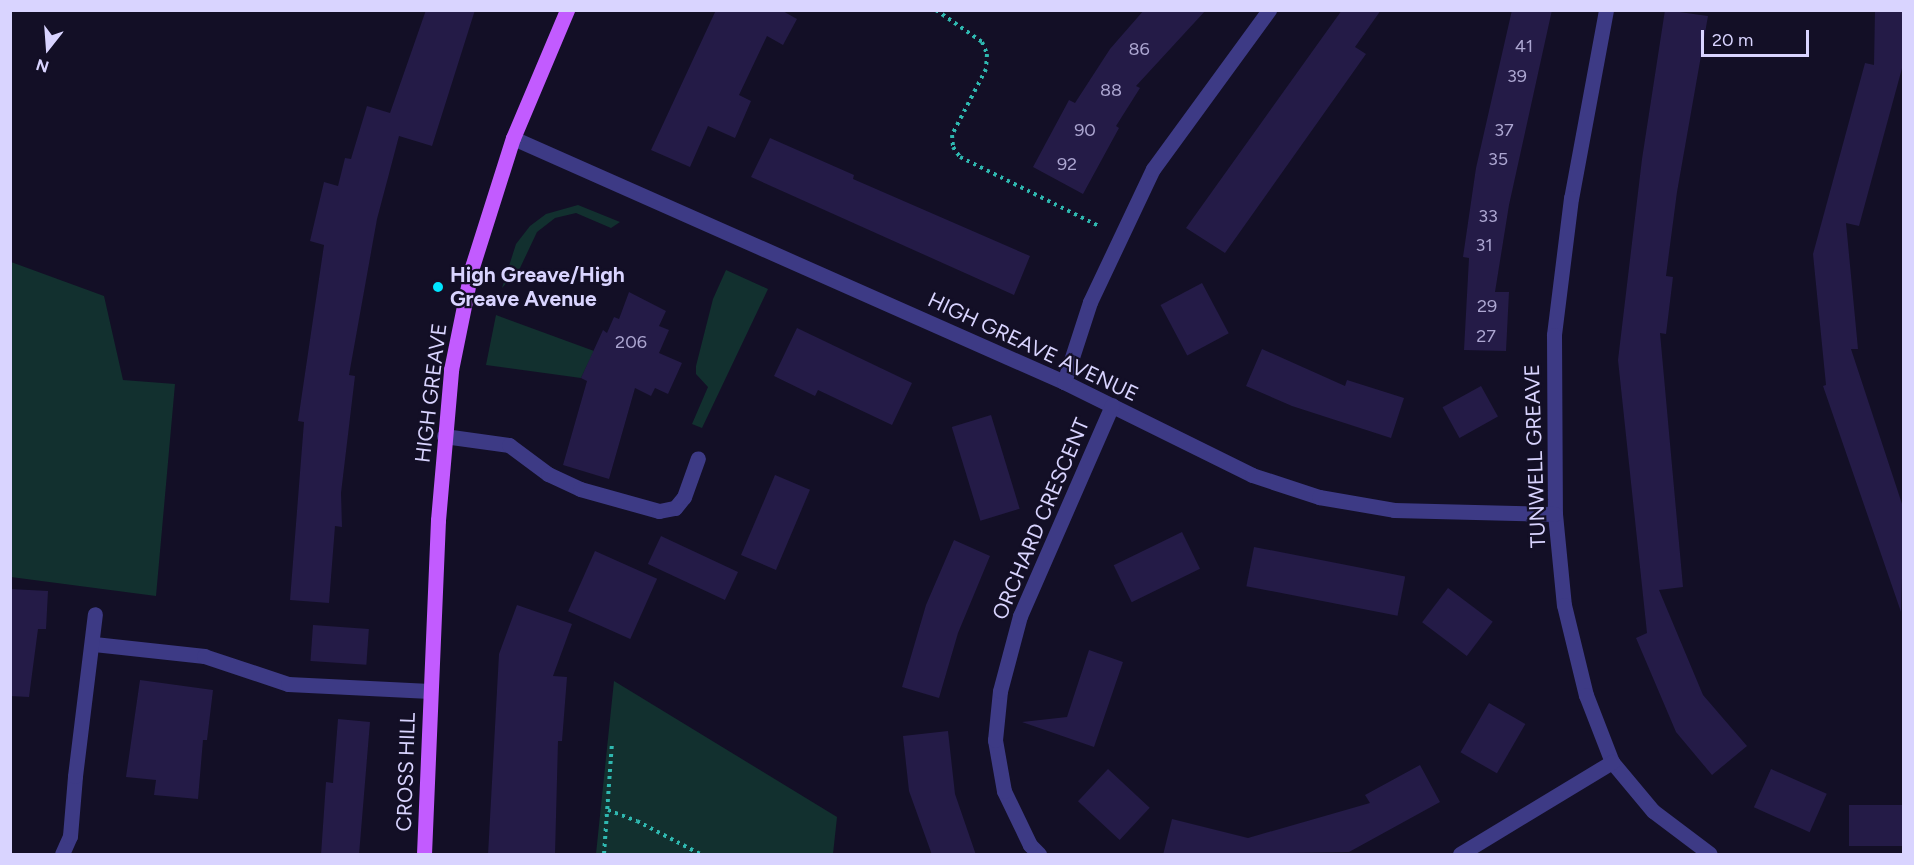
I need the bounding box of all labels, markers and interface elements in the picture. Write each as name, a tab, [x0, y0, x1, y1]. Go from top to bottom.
north arrow	[18, 18, 78, 78]
scale bar	[1704, 18, 1812, 56]
text: 20 m	[1712, 29, 1753, 51]
house number: 41	[1515, 35, 1533, 57]
house number: 86	[1128, 38, 1150, 60]
text: N	[34, 55, 51, 77]
house number: 39	[1507, 65, 1527, 87]
house number: 88	[1100, 79, 1122, 101]
house number: 90	[1074, 119, 1096, 141]
house number: 37	[1494, 119, 1514, 141]
house number: 35	[1488, 148, 1508, 170]
house number: 92	[1057, 153, 1077, 175]
house number: 33	[1478, 205, 1498, 227]
house number: 31	[1475, 234, 1493, 256]
place label: High Greave/High Greave Avenue	[450, 262, 625, 312]
marker: High Greave/High Greave Avenue	[431, 280, 445, 294]
street label: HIGH GREAVE AVENUE	[924, 287, 1142, 407]
house number: 29	[1477, 295, 1497, 317]
street label: HIGH GREAVE	[410, 322, 452, 464]
house number: 27	[1476, 325, 1496, 347]
house number: 206	[615, 331, 647, 353]
street label: TUNWELL GREAVE	[1519, 364, 1551, 548]
street label: ORCHARD CRESCENT	[987, 414, 1095, 624]
street label: CROSS HILL	[391, 712, 421, 832]

